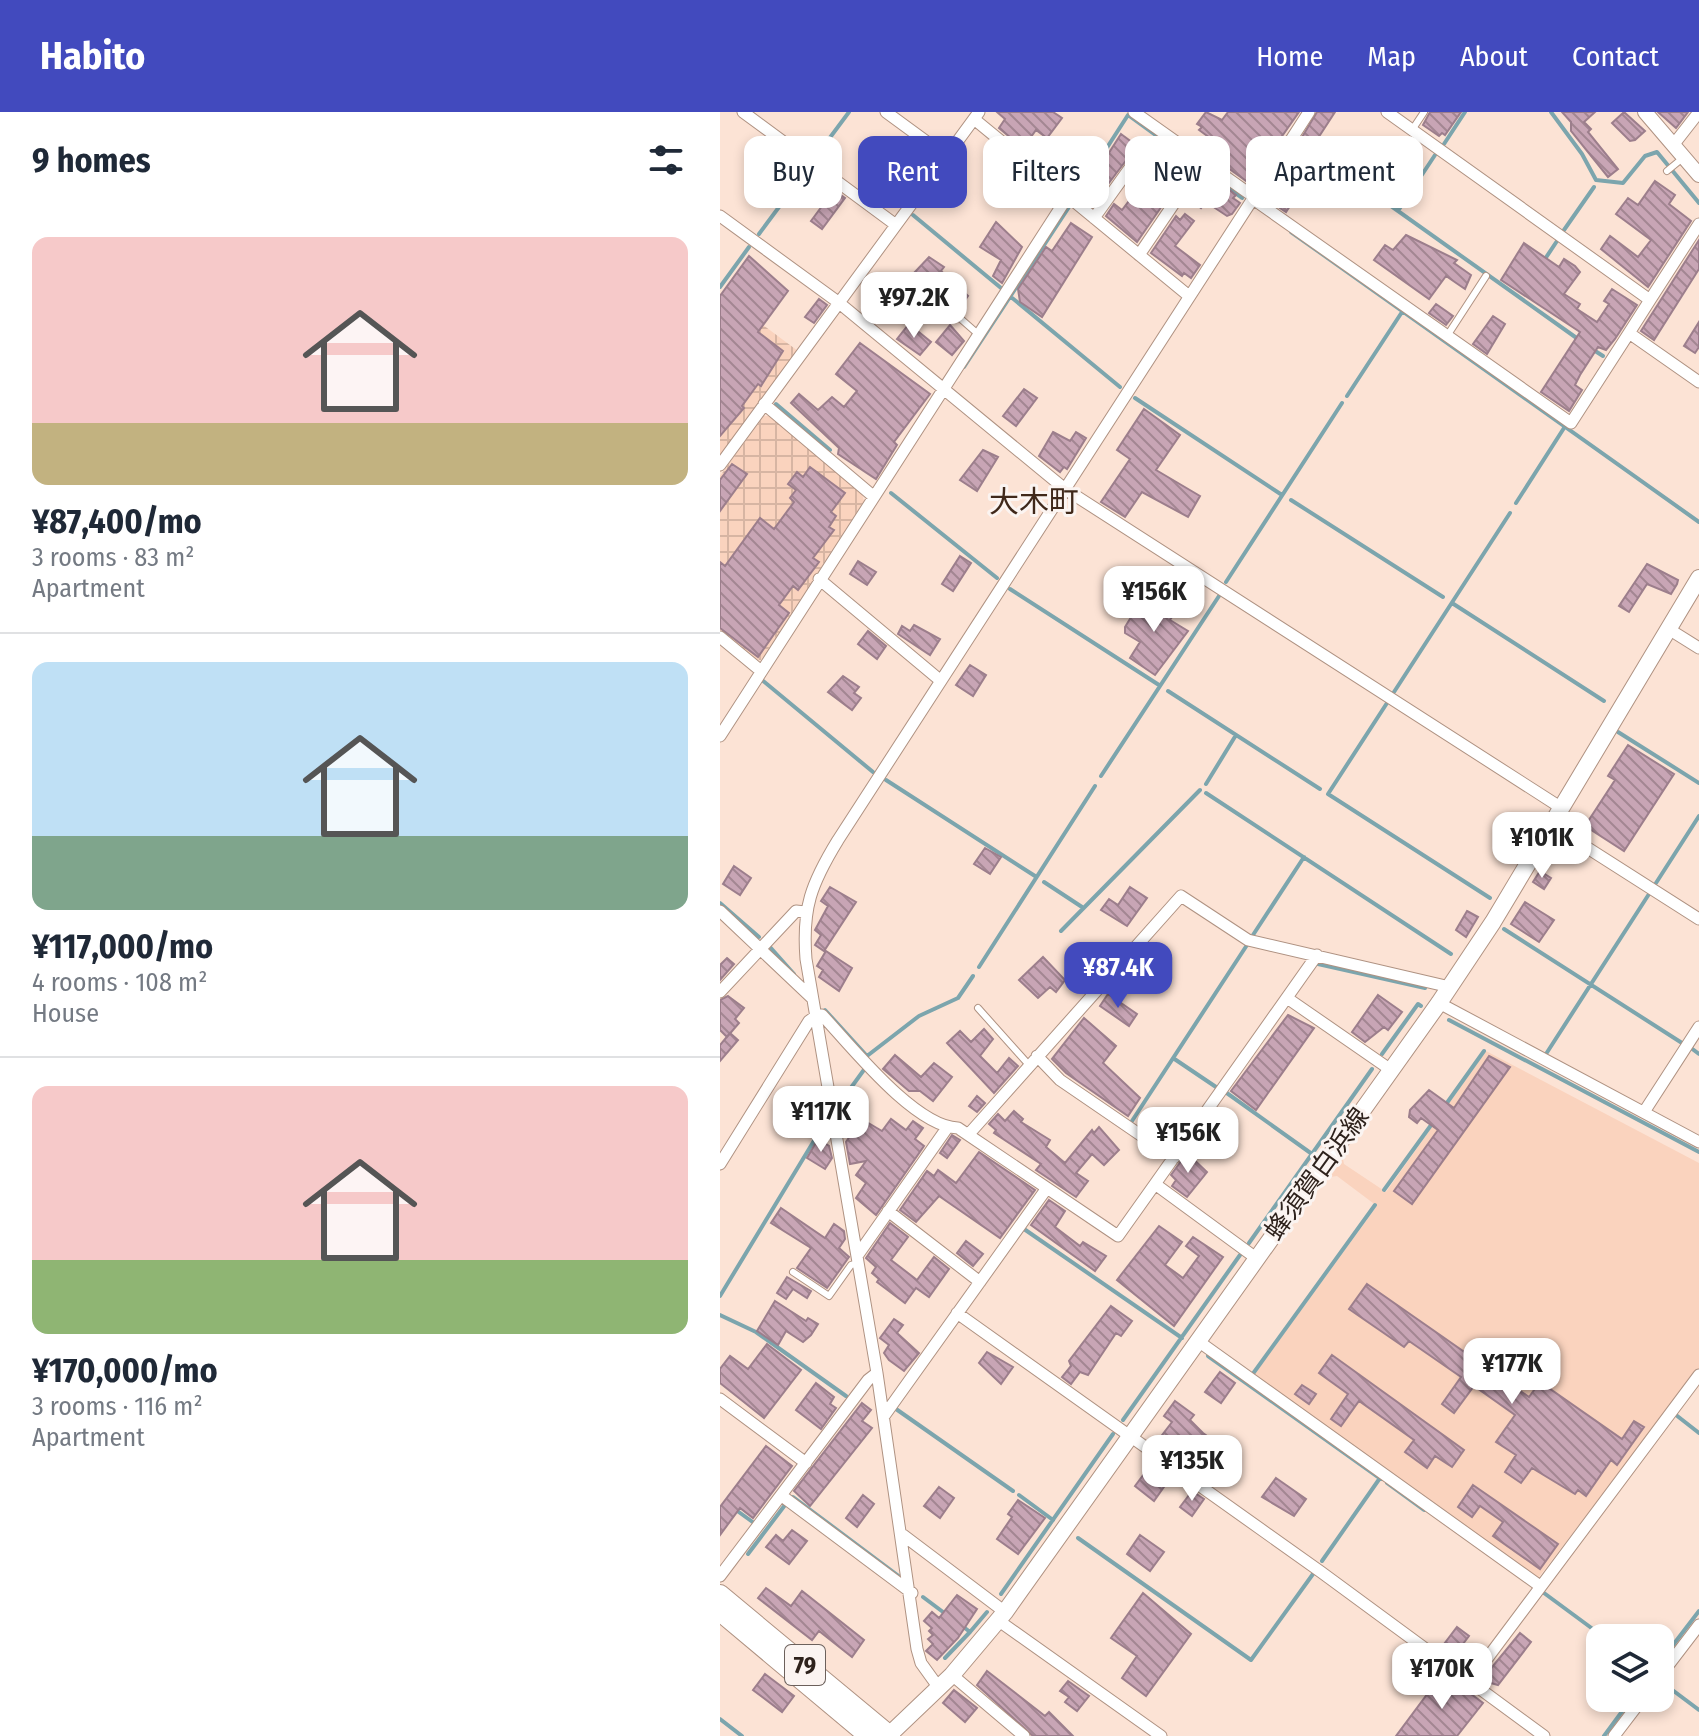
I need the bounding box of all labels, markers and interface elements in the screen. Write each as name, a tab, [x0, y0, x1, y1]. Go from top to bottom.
text: Habito	[40, 33, 145, 79]
text: Home	[1256, 40, 1323, 73]
text: Map	[1367, 40, 1416, 73]
text: About	[1460, 40, 1528, 73]
text: Contact	[1572, 40, 1659, 73]
chip: Buy	[744, 136, 842, 208]
chip: Rent	[858, 136, 967, 208]
chip: Filters	[983, 136, 1109, 208]
chip: New	[1125, 136, 1230, 208]
chip: Apartment	[1246, 136, 1423, 208]
icon: filters	[644, 138, 688, 182]
text: 9 homes	[32, 140, 151, 181]
pin: ¥97.2K	[849, 272, 979, 340]
text: ¥97.2K	[879, 282, 949, 313]
icon: home	[288, 289, 432, 433]
district label: 大木町	[989, 484, 1079, 520]
text: ¥87,400/mo	[32, 501, 202, 542]
text: 3 rooms · 83 m²	[32, 542, 194, 573]
pin: ¥156K	[1098, 566, 1210, 634]
text: Apartment	[32, 573, 145, 604]
text: ¥156K	[1121, 576, 1187, 607]
icon: home	[288, 714, 432, 858]
pin: ¥101K	[1486, 812, 1598, 880]
text: ¥101K	[1510, 822, 1574, 853]
text: ¥117,000/mo	[32, 926, 213, 967]
pin: ¥87.4K	[1053, 942, 1183, 1010]
text: ¥87.4K	[1082, 952, 1154, 983]
text: 4 rooms · 108 m²	[32, 967, 207, 998]
text: House	[32, 998, 99, 1029]
pin: ¥117K	[765, 1086, 877, 1154]
text: ¥117K	[791, 1096, 851, 1127]
street label: 蜂須賀白浜線	[1259, 1102, 1375, 1246]
pin: ¥156K	[1132, 1107, 1244, 1175]
text: ¥156K	[1155, 1117, 1221, 1148]
icon: home	[288, 1138, 432, 1282]
pin: ¥177K	[1456, 1338, 1568, 1406]
text: ¥177K	[1481, 1348, 1543, 1379]
text: ¥170,000/mo	[32, 1350, 218, 1391]
text: 3 rooms · 116 m²	[32, 1391, 203, 1422]
text: Apartment	[32, 1422, 145, 1453]
pin: ¥135K	[1136, 1435, 1248, 1503]
text: ¥135K	[1160, 1445, 1224, 1476]
map controls	[1586, 1624, 1674, 1712]
button: layers	[1586, 1624, 1674, 1712]
pin: ¥170K	[1386, 1643, 1498, 1711]
road number: 79	[785, 1645, 825, 1685]
text: ¥170K	[1410, 1653, 1474, 1684]

